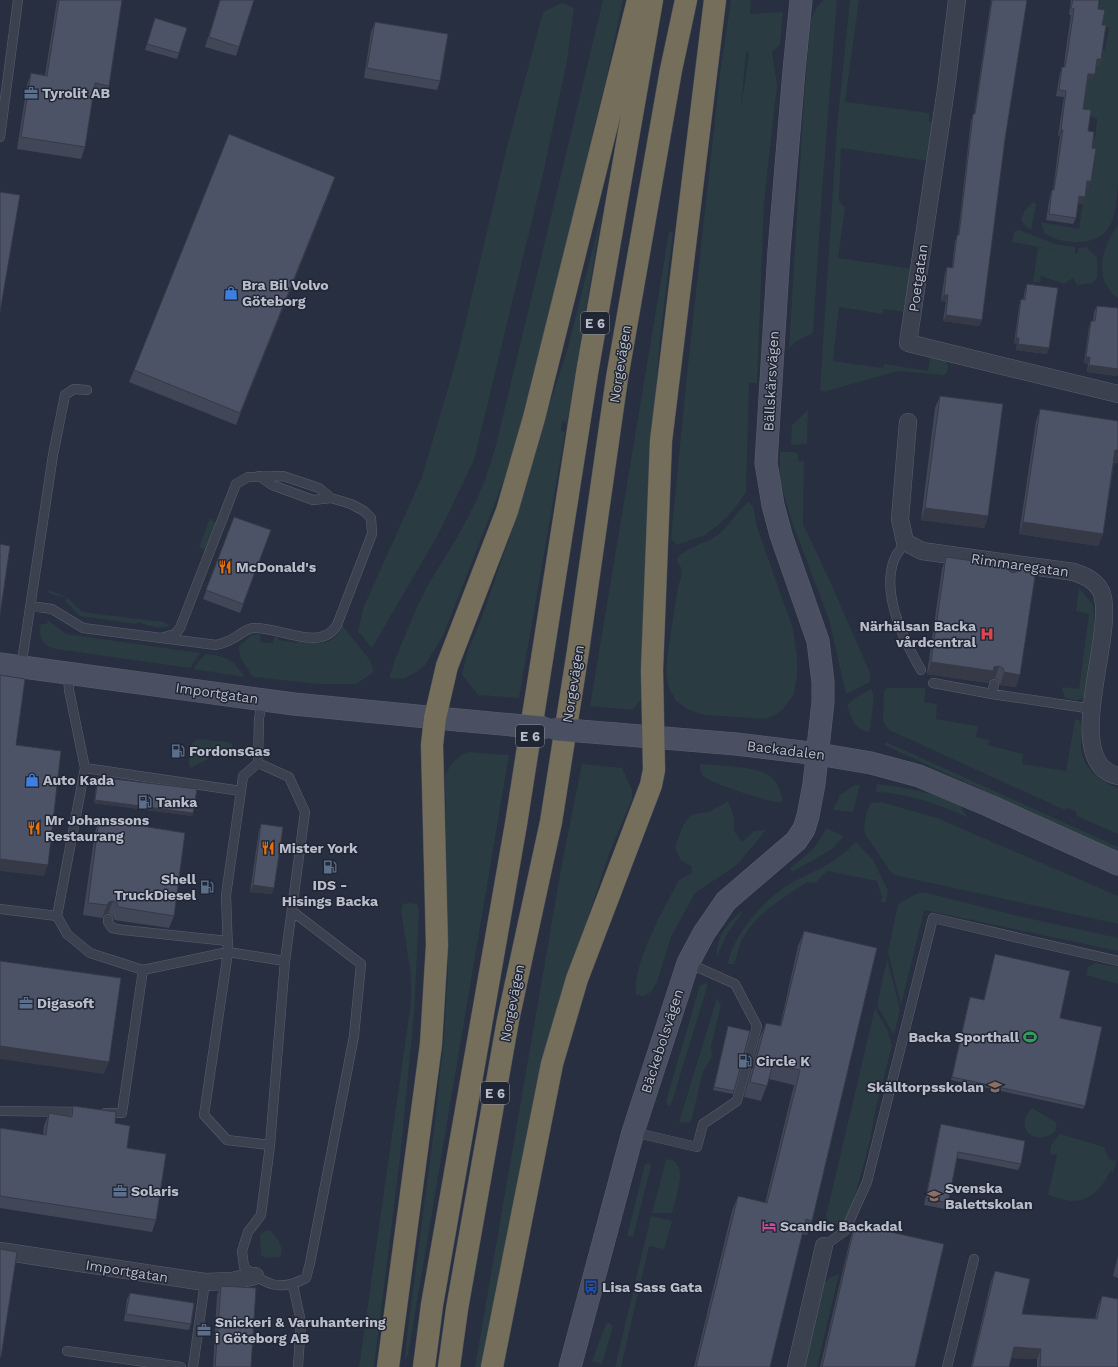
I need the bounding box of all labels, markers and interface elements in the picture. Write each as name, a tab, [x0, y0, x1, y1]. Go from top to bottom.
office icon: Tyrolit AB	[23, 85, 39, 101]
place label: Tyrolit AB	[42, 85, 110, 101]
street label: Poetgatan	[905, 243, 931, 313]
place label: Bra Bil Volvo Göteborg	[242, 277, 329, 309]
shop icon: Bra Bil Volvo Göteborg	[223, 285, 239, 301]
road number: E 6	[581, 312, 609, 334]
street label: Norgevägen	[606, 324, 634, 404]
street label: Bällskärsvägen	[760, 330, 782, 432]
street label: Rimmaregatan	[970, 550, 1070, 580]
restaurant icon: McDonald's	[217, 559, 233, 575]
place label: McDonald's	[236, 559, 317, 575]
place label: Närhälsan Backa vårdcentral	[860, 618, 977, 650]
hospital icon: Närhälsan Backa vårdcentral	[979, 626, 995, 642]
street label: Norgevägen	[559, 644, 587, 724]
street label: Importgatan	[175, 679, 259, 707]
road number: E 6	[516, 725, 544, 747]
street label: Backadalen	[746, 737, 826, 763]
fuel station icon: FordonsGas	[170, 743, 186, 759]
place label: FordonsGas	[189, 743, 271, 759]
shop icon: Auto Kada	[24, 772, 40, 788]
place label: Auto Kada	[43, 772, 115, 788]
fuel station icon: Tanka	[137, 794, 153, 810]
place label: Tanka	[156, 794, 198, 810]
place label: Mr Johanssons Restaurang	[45, 812, 150, 844]
restaurant icon: Mr Johanssons Restaurang	[26, 820, 42, 836]
restaurant icon: Mister York	[260, 840, 276, 856]
place label: Mister York	[279, 840, 358, 856]
fuel station icon: IDS - Hisings Backa	[322, 859, 338, 875]
place label: Shell TruckDiesel	[114, 871, 196, 903]
place label: IDS - Hisings Backa	[282, 877, 379, 909]
fuel station icon: Shell TruckDiesel	[199, 879, 215, 895]
street label: Norgevägen	[497, 963, 527, 1043]
street label: Bäckebolsvägen	[638, 987, 686, 1095]
office icon: Digasoft	[18, 995, 34, 1011]
place label: Digasoft	[37, 995, 94, 1011]
place label: Backa Sporthall	[909, 1029, 1019, 1045]
sports icon: Backa Sporthall	[1022, 1029, 1038, 1045]
fuel station icon: Circle K	[737, 1053, 753, 1069]
place label: Circle K	[756, 1053, 810, 1069]
place label: Skälltorpsskolan	[867, 1079, 984, 1095]
school or university icon: Skälltorpsskolan	[987, 1079, 1003, 1095]
road number: E 6	[481, 1082, 509, 1104]
place label: Svenska Balettskolan	[945, 1180, 1033, 1212]
office icon: Solaris	[112, 1183, 128, 1199]
place label: Solaris	[131, 1183, 179, 1199]
school or university icon: Svenska Balettskolan	[926, 1188, 942, 1204]
hotel icon: Scandic Backadal	[761, 1218, 777, 1234]
place label: Scandic Backadal	[780, 1218, 903, 1234]
street label: Importgatan	[85, 1257, 169, 1285]
bus stop icon: Lisa Sass Gata	[583, 1279, 599, 1295]
place label: Lisa Sass Gata	[602, 1279, 703, 1295]
place label: Snickeri & Varuhantering i Göteborg AB	[215, 1314, 386, 1346]
office icon: Snickeri & Varuhantering i Göteborg AB	[196, 1322, 212, 1338]

